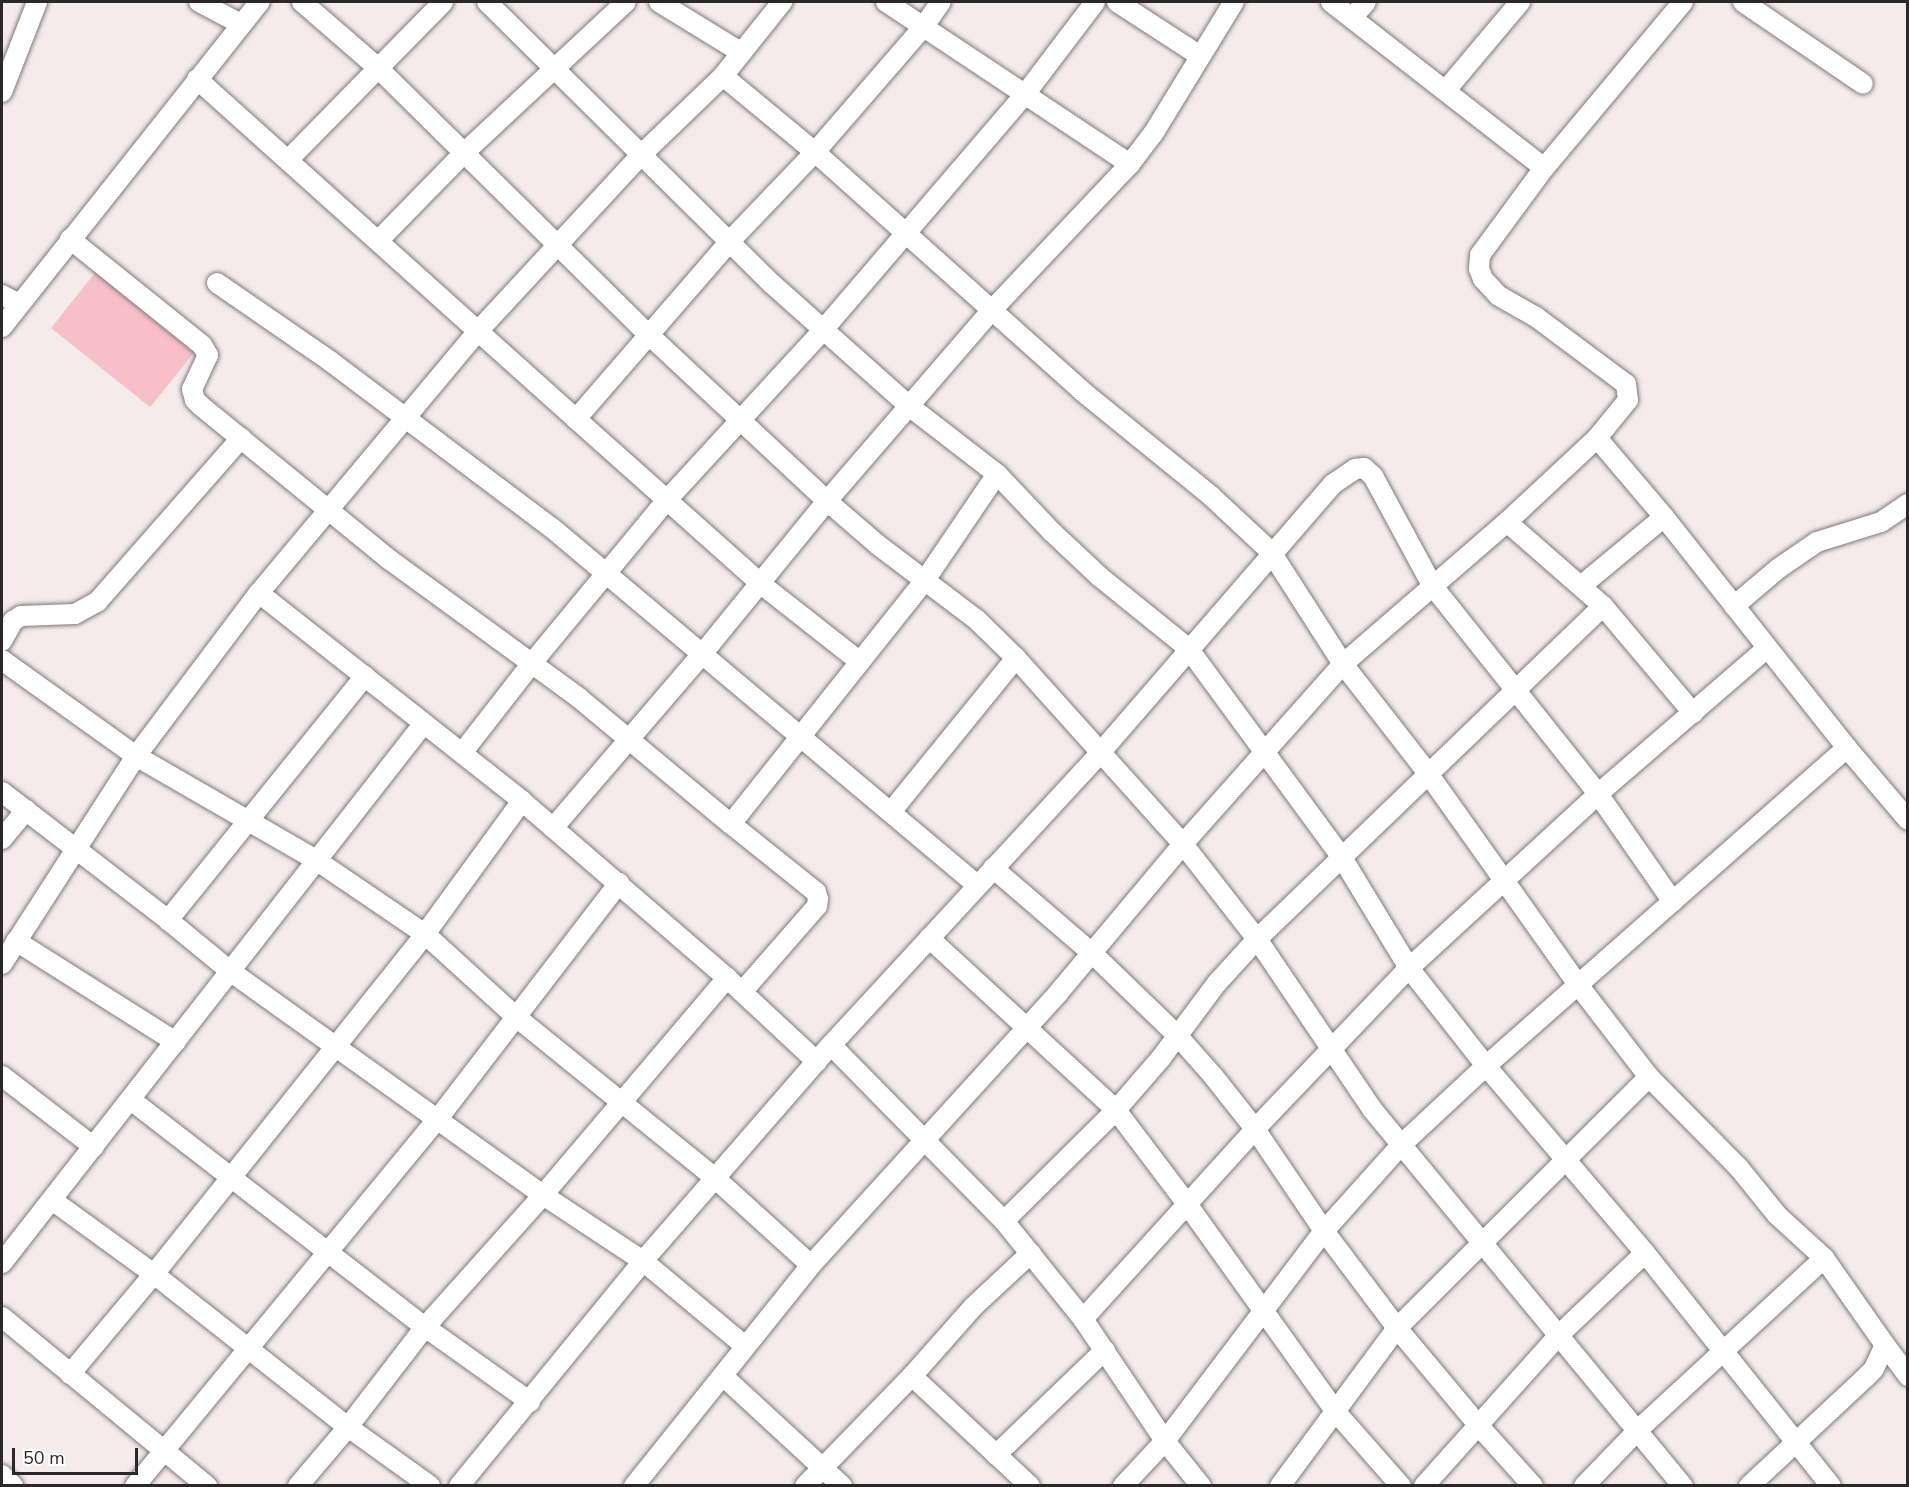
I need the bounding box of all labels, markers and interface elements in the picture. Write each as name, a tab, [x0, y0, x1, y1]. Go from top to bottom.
scale bar	[15, 1436, 141, 1474]
text: 50 m	[23, 1446, 65, 1470]

